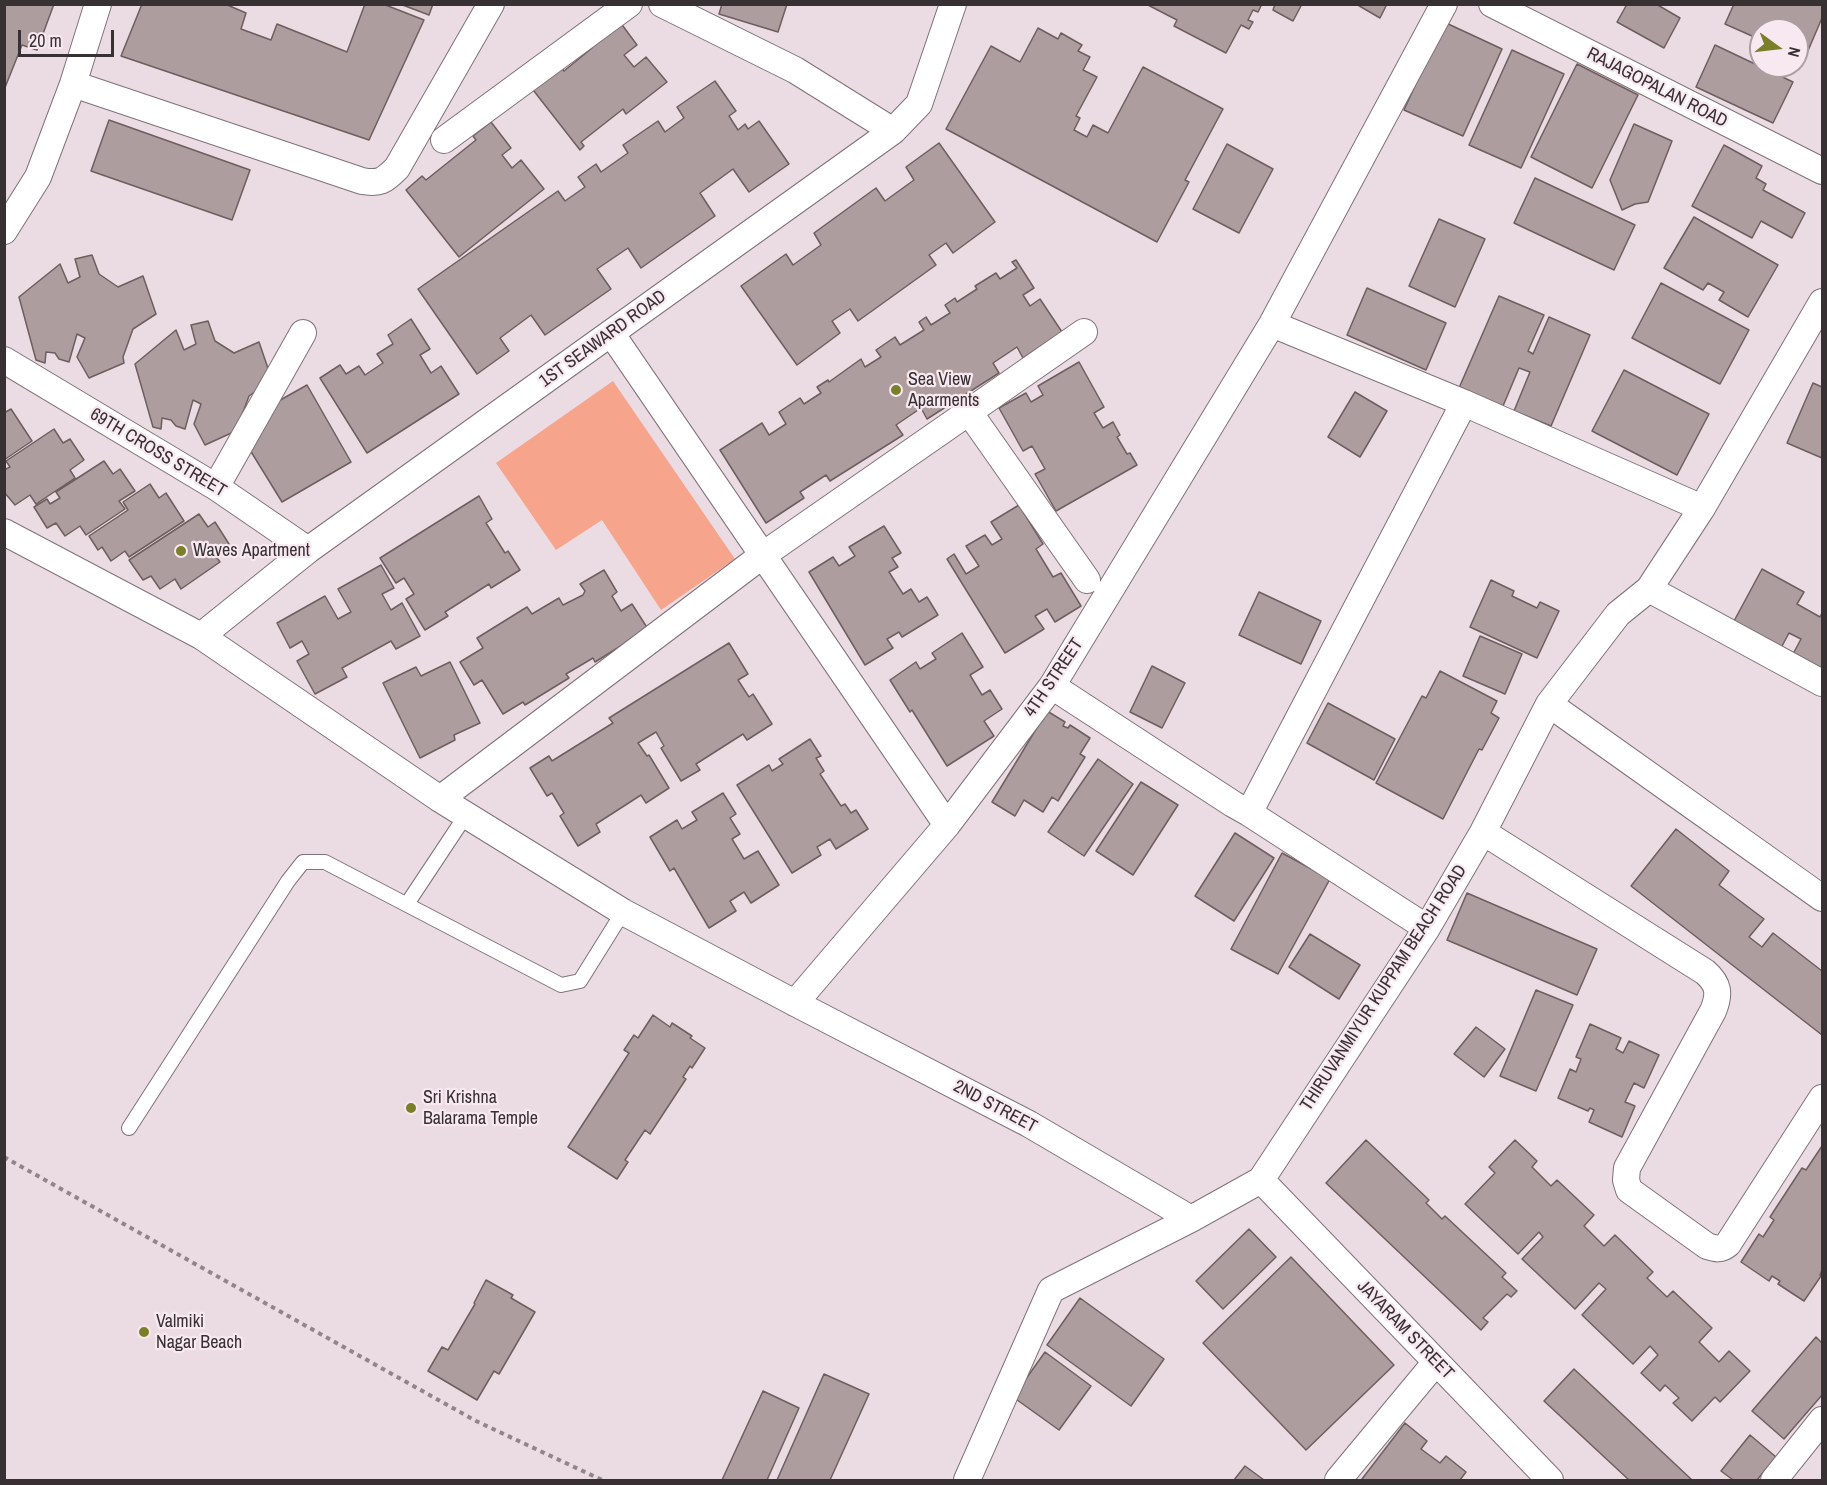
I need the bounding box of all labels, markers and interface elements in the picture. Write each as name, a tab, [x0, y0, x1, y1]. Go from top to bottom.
scale bar	[21, 18, 117, 56]
north arrow	[1749, 18, 1809, 78]
text: 20 m	[29, 28, 62, 53]
street label: RAJAGOPALAN ROAD	[1583, 43, 1731, 133]
text: N	[1783, 45, 1806, 60]
street label: 1ST SEAWARD ROAD	[535, 286, 671, 392]
place label: Sea View Aparments	[908, 369, 979, 412]
marker: Sea View Aparments	[889, 383, 903, 397]
street label: 69TH CROSS STREET	[86, 404, 230, 502]
place label: Waves Apartment	[193, 540, 310, 562]
marker: Waves Apartment	[174, 544, 188, 558]
street label: 4TH STREET	[1020, 635, 1088, 721]
street label: THIRUVANMIYUR KUPPAM BEACH ROAD	[1296, 861, 1472, 1115]
street label: 2ND STREET	[949, 1076, 1041, 1138]
place label: Sri Krishna Balarama Temple	[423, 1087, 538, 1130]
marker: Sri Krishna Balarama Temple	[404, 1101, 418, 1115]
street label: JAYARAM STREET	[1352, 1276, 1458, 1384]
place label: Valmiki Nagar Beach	[156, 1311, 242, 1354]
marker: Valmiki Nagar Beach	[137, 1325, 151, 1339]

